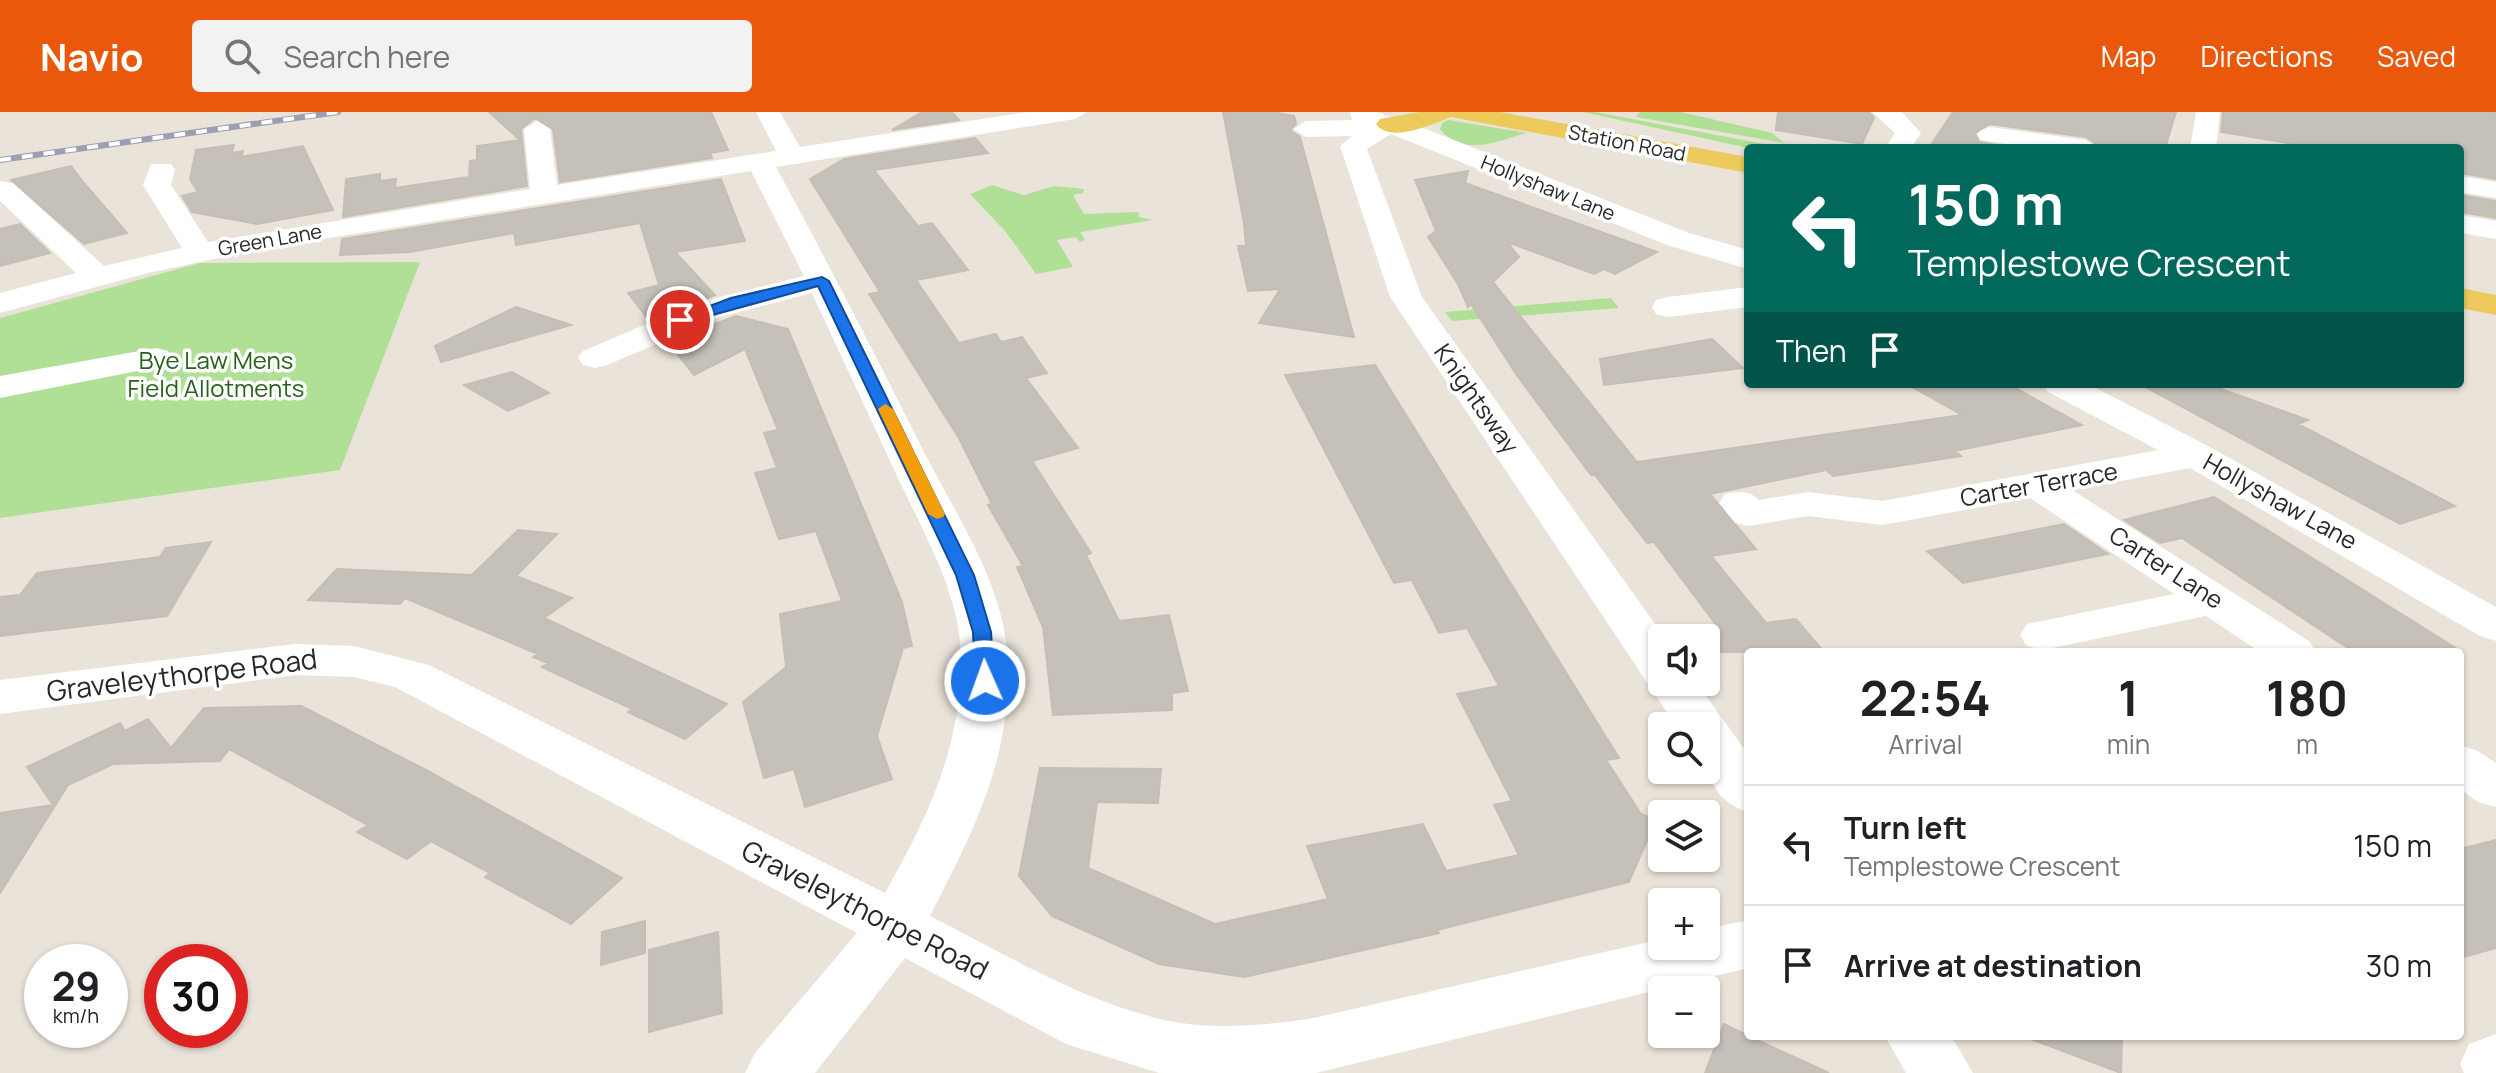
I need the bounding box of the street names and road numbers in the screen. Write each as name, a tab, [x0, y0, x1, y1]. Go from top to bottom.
street label: Station Road	[1566, 118, 1688, 167]
street label: Hollyshaw Lane	[1477, 148, 1619, 227]
street label: Green Lane	[216, 217, 324, 262]
street label: Knightsway	[1427, 337, 1527, 460]
street label: Hollyshaw Lane	[2198, 445, 2364, 557]
street label: Carter Terrace	[1957, 453, 2120, 514]
street label: Carter Lane	[2104, 518, 2230, 616]
street label: Graveleythorpe Road	[44, 639, 319, 709]
street label: Graveleythorpe Road	[736, 830, 995, 988]

